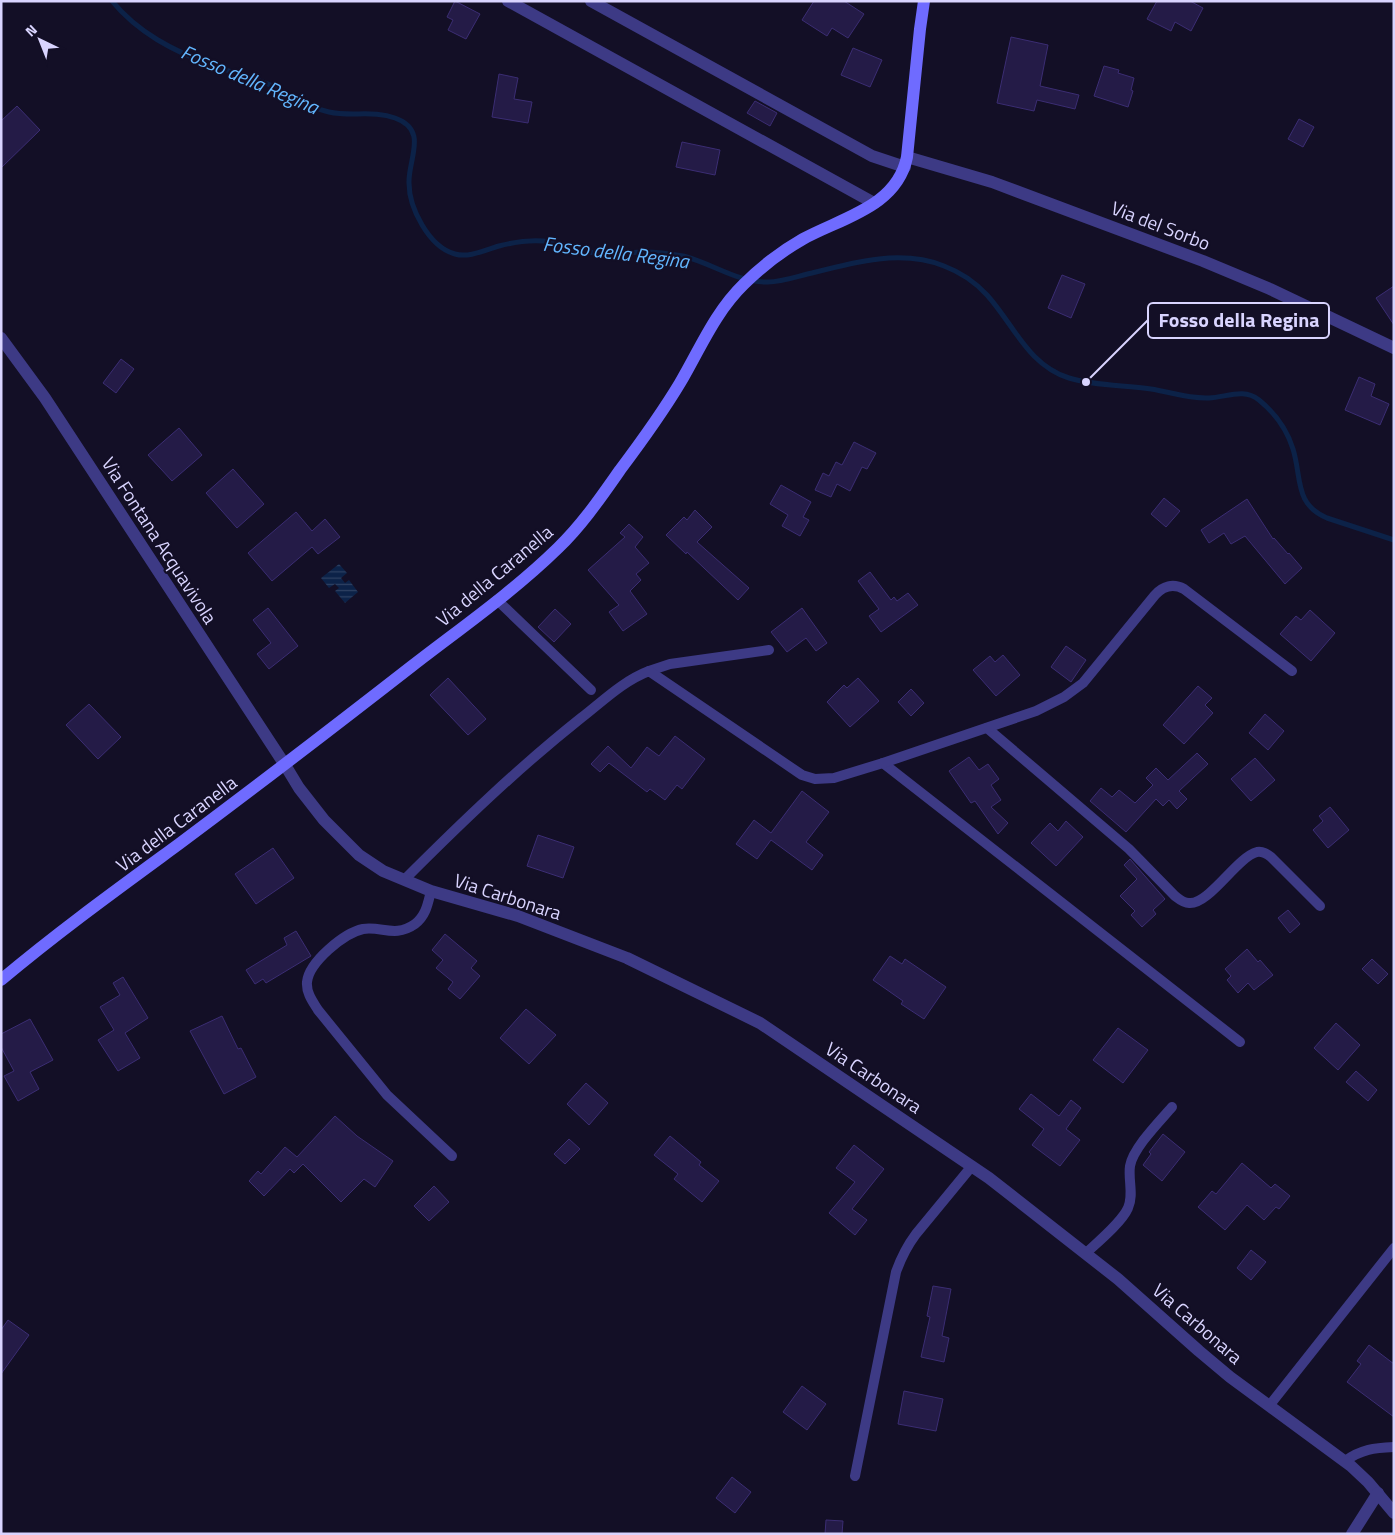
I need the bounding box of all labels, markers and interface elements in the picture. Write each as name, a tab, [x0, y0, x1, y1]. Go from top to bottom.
north arrow	[15, 15, 65, 65]
text: N	[20, 19, 42, 41]
water label: Fosso della Regina	[176, 36, 325, 122]
street label: Via del Sorbo	[1107, 193, 1215, 257]
water label: Fosso della Regina	[541, 228, 692, 276]
callout: Fosso della Regina	[1148, 303, 1329, 338]
text: Fosso della Regina	[1159, 304, 1320, 335]
street label: Via Fontana Acquavivola	[95, 451, 225, 630]
street label: Via della Caranella	[429, 517, 559, 633]
street label: Via della Caranella	[109, 767, 243, 878]
street label: Via Carbonara	[451, 865, 566, 927]
street label: Via Carbonara	[820, 1034, 929, 1120]
street label: Via Carbonara	[1147, 1276, 1250, 1371]

